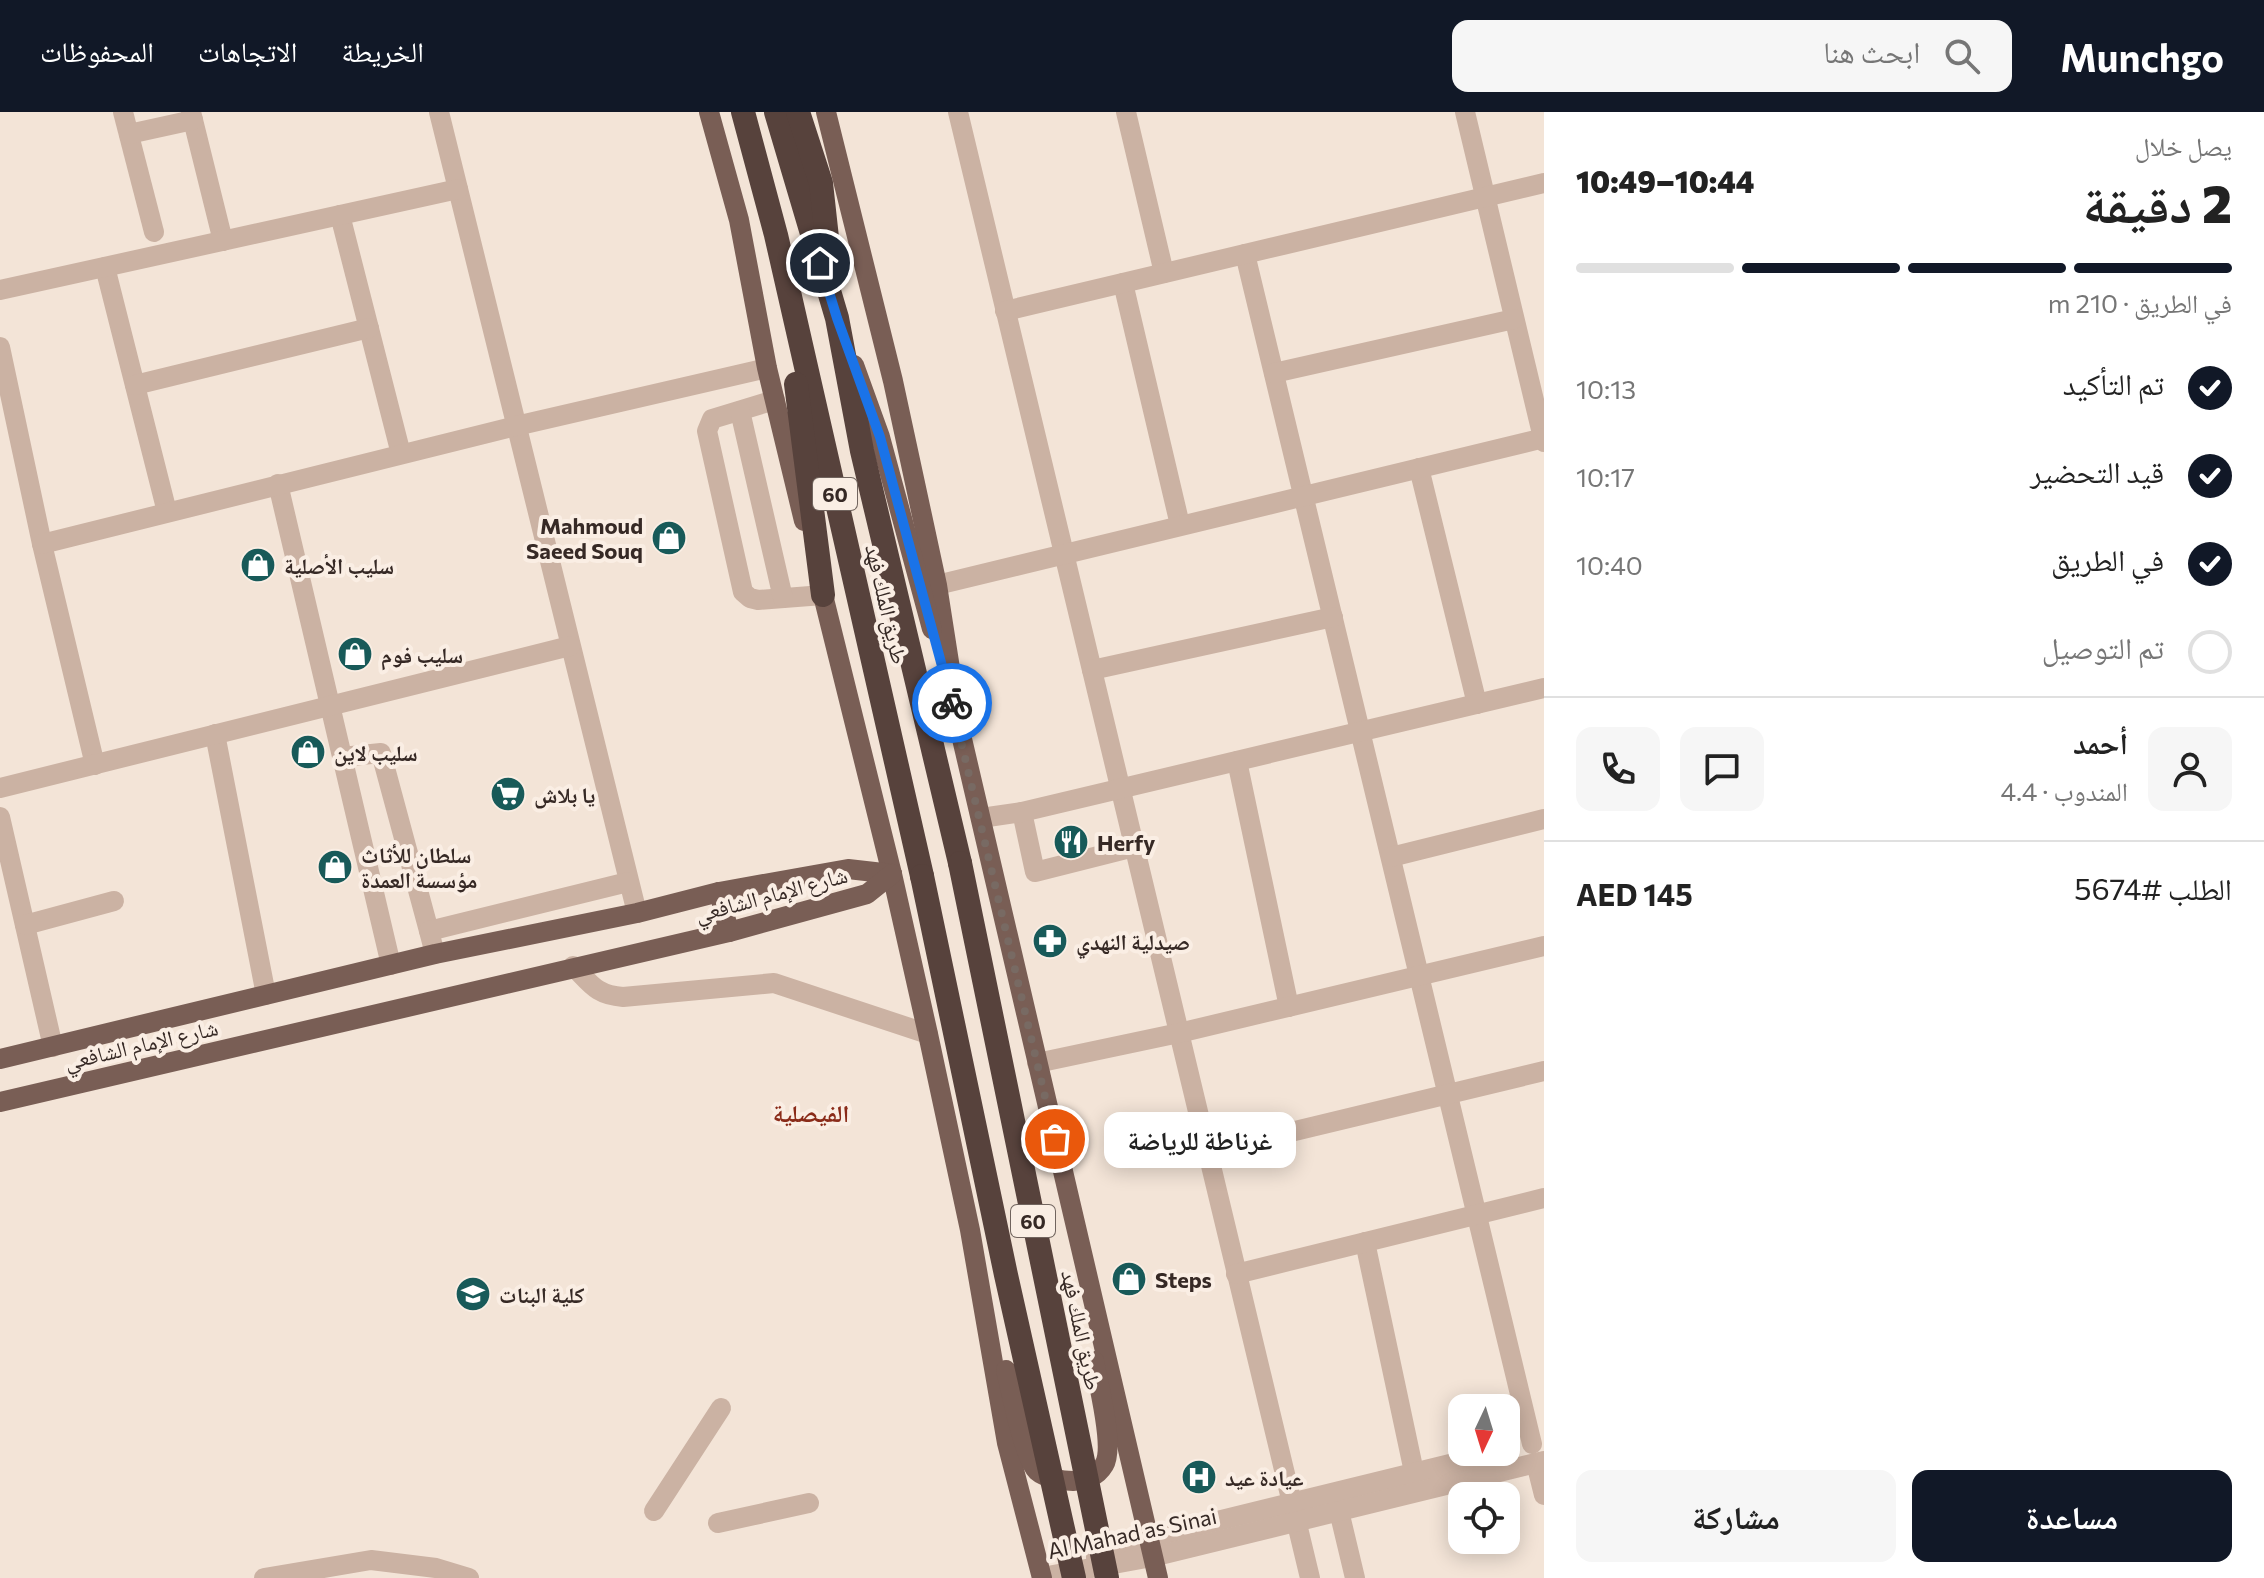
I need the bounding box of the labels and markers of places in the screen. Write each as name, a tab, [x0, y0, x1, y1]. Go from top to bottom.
pin	[786, 229, 854, 297]
place label: Mahmoud Saeed Souq	[526, 512, 643, 564]
shop icon: Mahmoud Saeed Souq	[650, 519, 688, 557]
shop icon: سليب الأصلية	[239, 546, 277, 584]
place label: سليب الأصلية	[284, 552, 394, 579]
shop icon: سليب فوم	[336, 635, 374, 673]
place label: سليب فوم	[381, 641, 463, 671]
shop icon: سليب لاين	[289, 733, 327, 771]
place label: سليب لاين	[334, 739, 418, 767]
supermarket icon: يا بلاش	[489, 775, 527, 813]
place label: يا بلاش	[534, 781, 595, 809]
restaurant icon: Herfy	[1052, 823, 1090, 861]
place label: Herfy	[1097, 829, 1155, 856]
place label: سلطان للأثاث مؤسسة العمدة	[361, 841, 477, 893]
shop icon: سلطان للأثاث مؤسسة العمدة	[316, 848, 354, 886]
pharmacy icon: صيدلية النهدي	[1031, 922, 1069, 960]
place label: صيدلية النهدي	[1076, 928, 1190, 959]
pin	[1021, 1105, 1089, 1173]
callout: غرناطة للرياضة	[1103, 1111, 1295, 1167]
shop icon: Steps	[1110, 1260, 1148, 1298]
place label: Steps	[1155, 1266, 1212, 1293]
school or university icon: كلية البنات	[454, 1275, 492, 1313]
place label: كلية البنات	[499, 1281, 585, 1308]
hospital icon: عيادة عيد	[1180, 1458, 1218, 1496]
place label: عيادة عيد	[1225, 1464, 1304, 1491]

